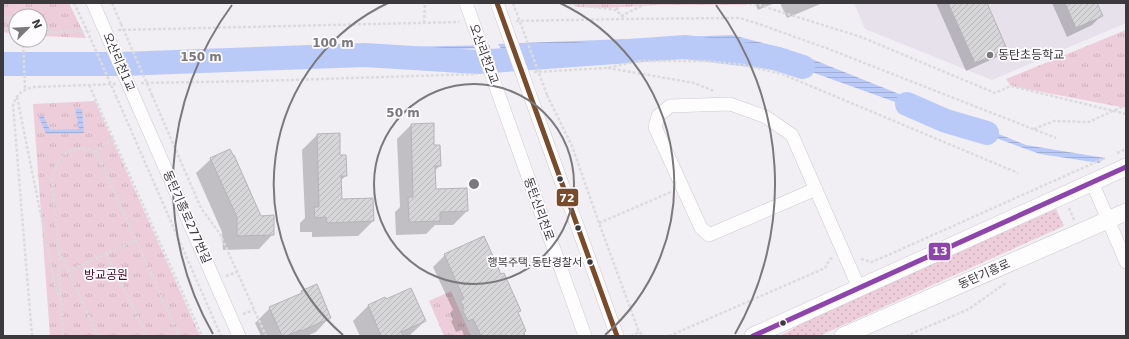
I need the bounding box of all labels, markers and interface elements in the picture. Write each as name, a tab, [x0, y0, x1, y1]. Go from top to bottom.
north arrow	[8, 8, 48, 48]
text: N	[29, 17, 44, 31]
street label: 오산리천2교	[467, 22, 501, 86]
street label: 오산리천1교	[100, 30, 138, 94]
text: 100 m	[312, 36, 354, 50]
place label: 동탄초등학교	[998, 48, 1064, 62]
text: 150 m	[180, 50, 222, 64]
marker: 동탄초등학교	[985, 50, 995, 60]
text: 50 m	[386, 106, 420, 120]
street label: 동탄기흥로277번길	[160, 168, 214, 266]
unlabelled marker	[555, 174, 565, 184]
street label: 동탄신리천로	[521, 175, 557, 243]
centre of rings	[467, 177, 481, 191]
line badge: 72	[556, 188, 579, 207]
text: 72	[559, 192, 575, 205]
unlabelled marker	[573, 223, 583, 233]
line badge: 13	[928, 242, 951, 261]
text: 13	[932, 245, 948, 258]
place label: 행복주택.동탄경찰서	[487, 256, 582, 269]
street label: 동탄기흥로	[956, 256, 1012, 292]
marker: 행복주택.동탄경찰서	[585, 257, 595, 267]
park label: 방교공원	[84, 268, 128, 282]
unlabelled marker	[778, 318, 788, 328]

